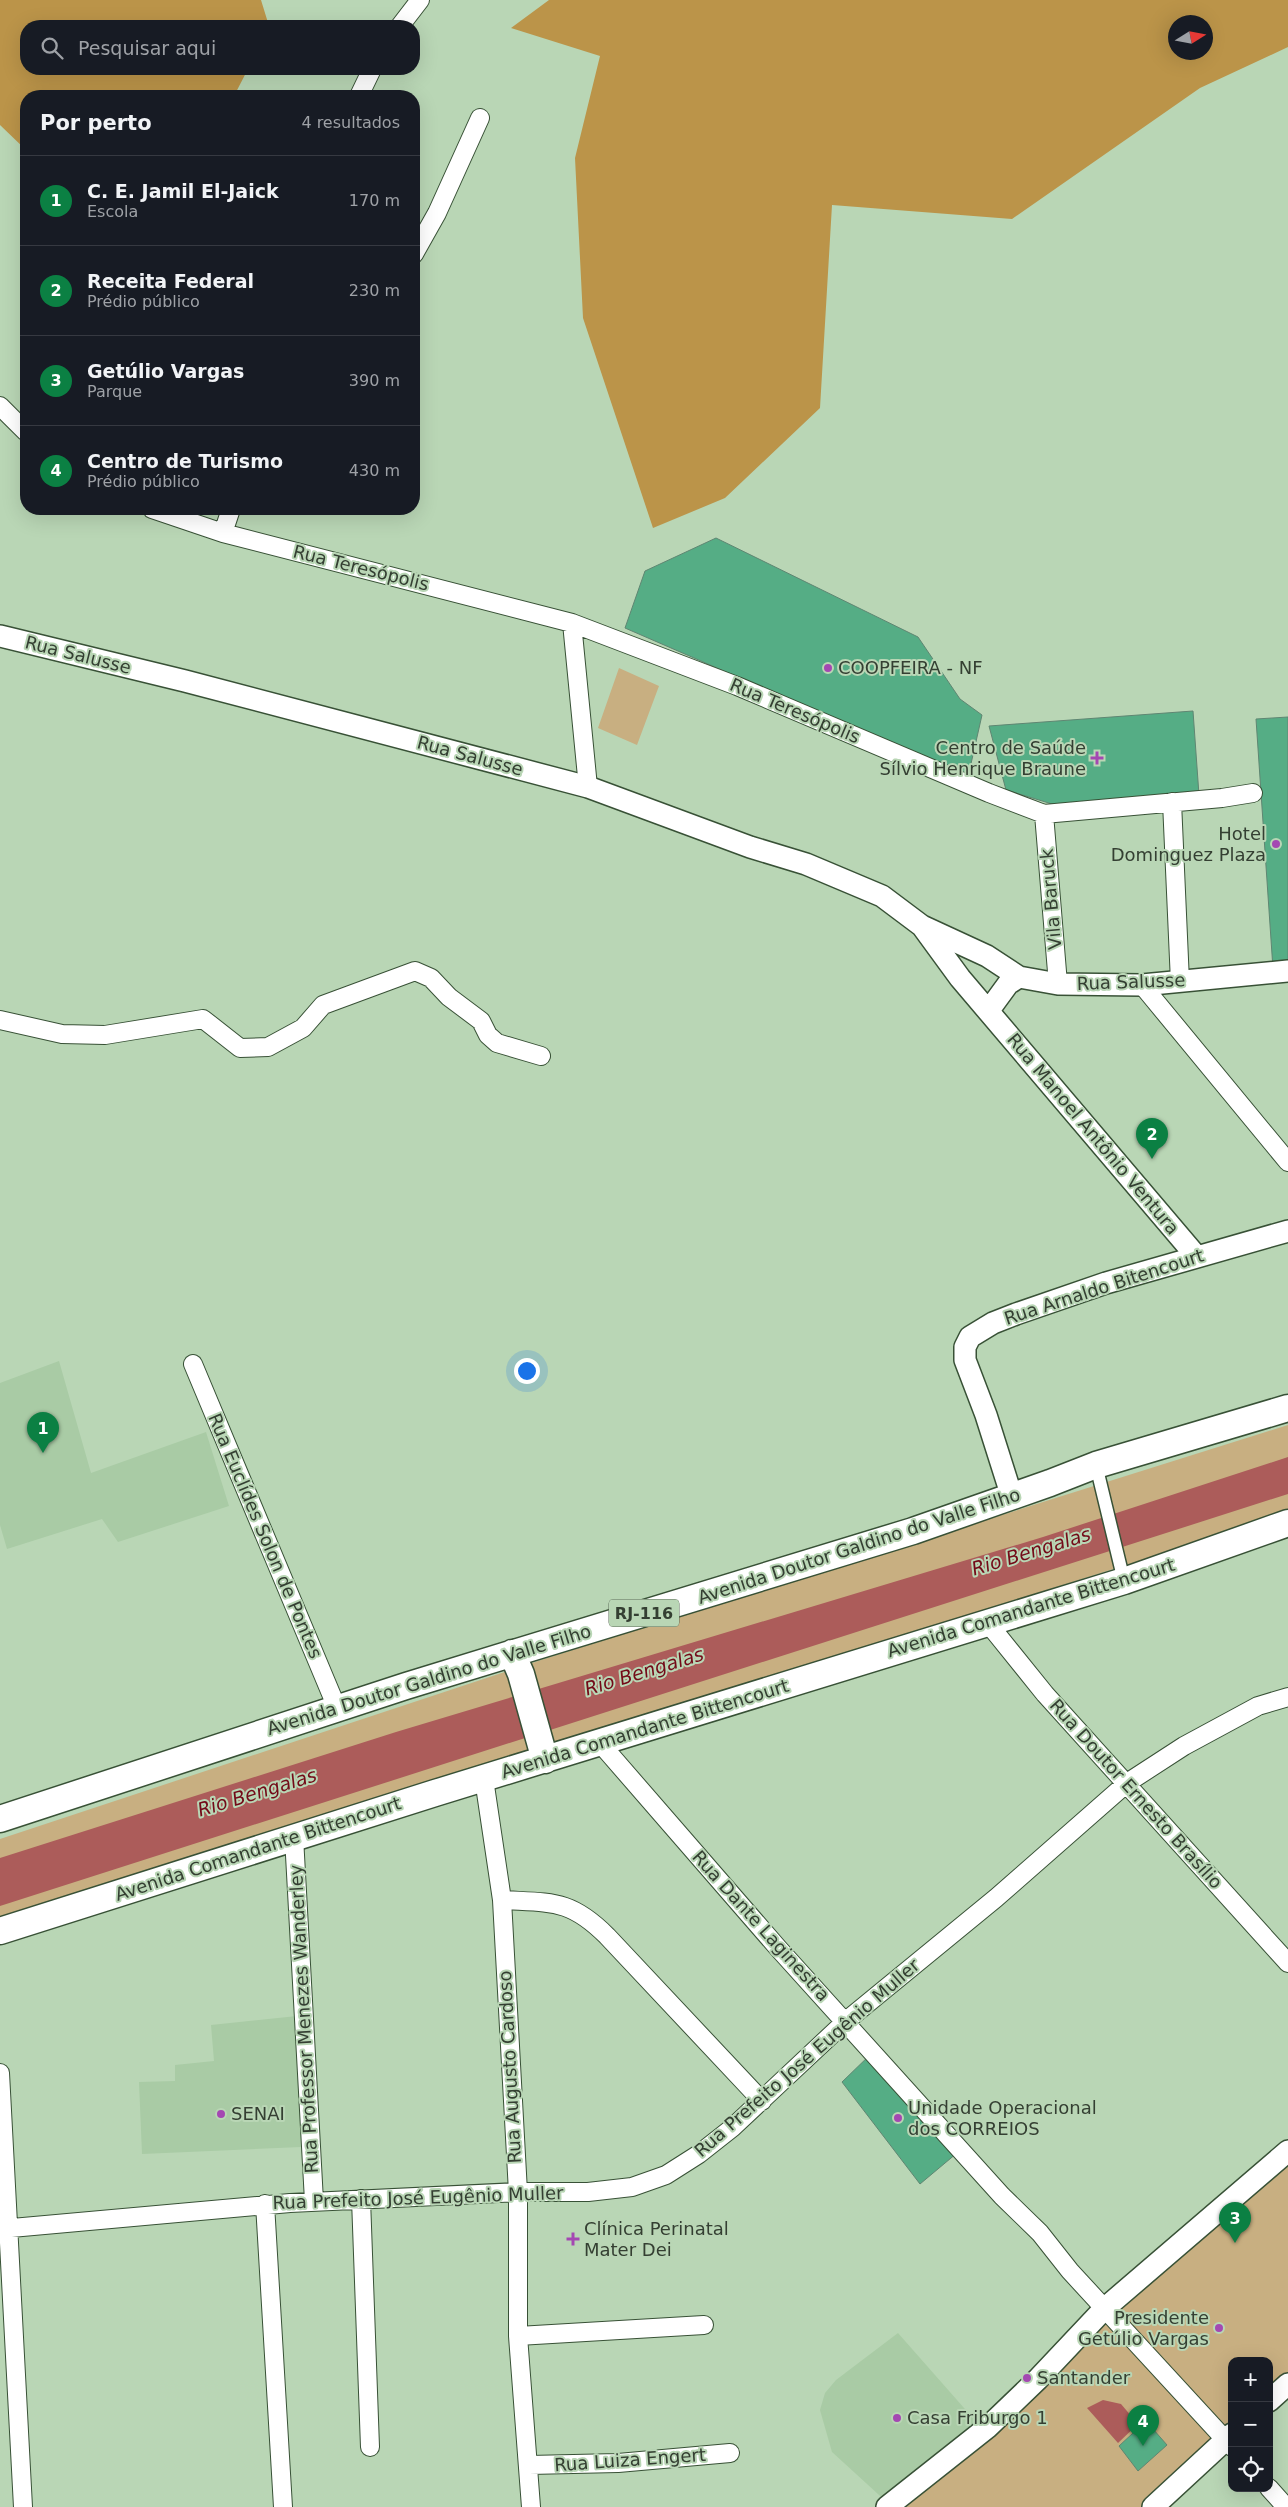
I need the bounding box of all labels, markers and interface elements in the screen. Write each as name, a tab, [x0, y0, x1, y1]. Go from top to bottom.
north arrow	[1168, 15, 1213, 60]
search box	[20, 20, 420, 75]
icon: search	[38, 34, 66, 62]
text: Pesquisar aqui	[78, 37, 216, 59]
text: Por perto	[40, 111, 152, 135]
text: 4 resultados	[301, 113, 400, 132]
text: C. E. Jamil El-Jaick	[87, 180, 279, 202]
text: 1	[50, 191, 62, 210]
text: 170 m	[349, 191, 400, 210]
text: Escola	[87, 202, 138, 221]
text: Receita Federal	[87, 270, 254, 292]
text: 2	[50, 281, 62, 300]
text: 230 m	[349, 281, 400, 300]
text: Prédio público	[87, 292, 200, 311]
text: Getúlio Vargas	[87, 360, 244, 382]
text: 3	[50, 371, 62, 390]
text: 390 m	[349, 371, 400, 390]
text: Parque	[87, 382, 142, 401]
text: Centro de Turismo	[87, 450, 283, 472]
text: 4	[50, 461, 62, 480]
text: 430 m	[349, 461, 400, 480]
text: Prédio público	[87, 472, 200, 491]
street label: Rua Teresópolis	[291, 540, 431, 595]
street label: Rua Salusse	[23, 631, 133, 678]
place label: COOPFEIRA - NF	[838, 657, 983, 678]
marker: COOPFEIRA - NF	[822, 662, 834, 674]
street label: Rua Teresópolis	[727, 674, 863, 747]
street label: Rua Salusse	[415, 731, 525, 780]
place label: Centro de Saúde Sílvio Henrique Braune	[879, 737, 1086, 779]
marker: Centro de Saúde Sílvio Henrique Braune	[1090, 751, 1104, 765]
place label: Hotel Dominguez Plaza	[1111, 823, 1266, 865]
marker: Hotel Dominguez Plaza	[1270, 838, 1282, 850]
street label: Vila Baruck	[1036, 847, 1065, 950]
street label: Rua Salusse	[1076, 969, 1186, 994]
street label: Rua Manoel Antônio Ventura	[1003, 1029, 1184, 1238]
pin: 2	[1136, 1118, 1168, 1159]
street label: Rua Arnaldo Bitencourt	[1001, 1244, 1206, 1329]
your location	[514, 1358, 540, 1384]
street label: Rua Euclídes Solon de Pontes	[204, 1410, 327, 1661]
pin: 1	[27, 1412, 59, 1453]
street label: Avenida Doutor Galdino do Valle Filho	[695, 1483, 1023, 1608]
water label: Rio Bengalas	[969, 1522, 1093, 1580]
street label: Avenida Comandante Bittencourt	[885, 1554, 1177, 1661]
road number: RJ-116	[609, 1600, 679, 1626]
street label: Avenida Doutor Galdino do Valle Filho	[264, 1620, 594, 1739]
water label: Rio Bengalas	[582, 1642, 706, 1700]
street label: Avenida Comandante Bittencourt	[499, 1675, 791, 1782]
street label: Rua Doutor Ernesto Brasílio	[1046, 1695, 1227, 1893]
water label: Rio Bengalas	[195, 1763, 319, 1821]
street label: Avenida Comandante Bittencourt	[112, 1792, 404, 1905]
street label: Rua Dante Laginestra	[688, 1846, 834, 2005]
street label: Rua Professor Menezes Wanderley	[285, 1864, 322, 2174]
street label: Rua Prefeito José Eugênio Muller	[690, 1954, 924, 2161]
street label: Rua Augusto Cardoso	[494, 1970, 525, 2164]
place label: Unidade Operacional dos CORREIOS	[908, 2097, 1097, 2139]
place label: SENAI	[231, 2103, 285, 2124]
marker: SENAI	[215, 2108, 227, 2120]
marker: Unidade Operacional dos CORREIOS	[892, 2112, 904, 2124]
street label: Rua Prefeito José Eugênio Muller	[272, 2182, 564, 2213]
pin: 3	[1219, 2202, 1251, 2243]
place label: Clínica Perinatal Mater Dei	[584, 2218, 729, 2260]
marker: Clínica Perinatal Mater Dei	[566, 2232, 580, 2246]
place label: Presidente Getúlio Vargas	[1078, 2307, 1209, 2349]
marker: Presidente Getúlio Vargas	[1213, 2322, 1225, 2334]
map controls	[1228, 2357, 1273, 2492]
button: +	[1228, 2357, 1273, 2402]
place label: Santander	[1037, 2367, 1131, 2388]
marker: Santander	[1021, 2372, 1033, 2384]
button: −	[1228, 2402, 1273, 2447]
pin: 4	[1127, 2405, 1159, 2446]
place label: Casa Friburgo 1	[907, 2407, 1048, 2428]
marker: Casa Friburgo 1	[891, 2412, 903, 2424]
street label: Rua Luiza Engert	[553, 2444, 706, 2475]
button: locate	[1228, 2447, 1273, 2492]

